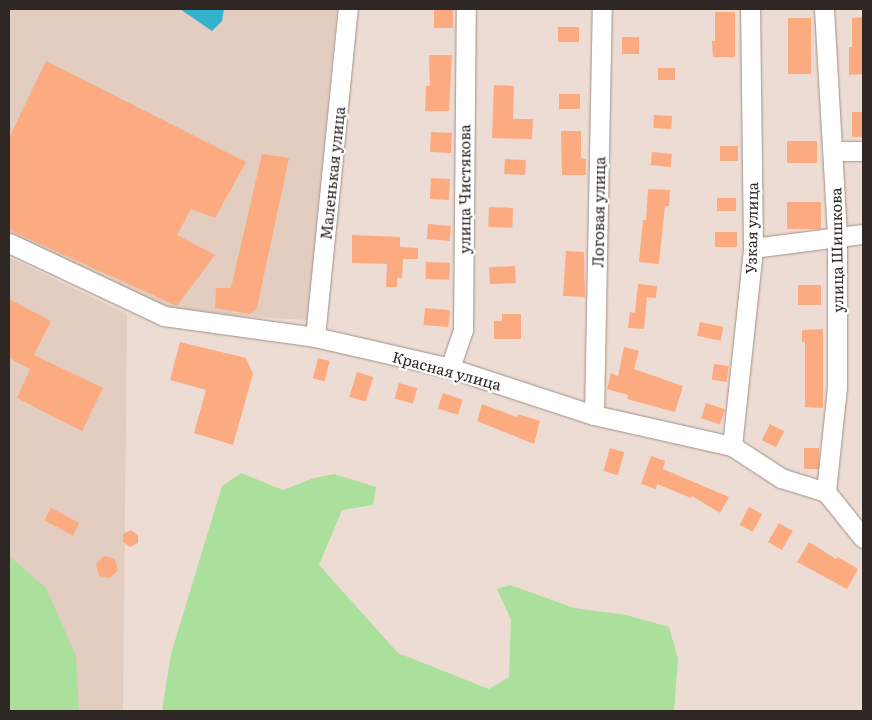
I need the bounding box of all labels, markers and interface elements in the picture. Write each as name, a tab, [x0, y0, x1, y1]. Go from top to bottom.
street label: Маленькая улица	[316, 106, 348, 240]
street label: улица Чистякова	[455, 124, 473, 254]
street label: Логовая улица	[588, 156, 608, 268]
street label: Узкая улица	[741, 182, 761, 274]
street label: улица Шишкова	[826, 187, 846, 313]
street label: Красная улица	[391, 347, 503, 393]

